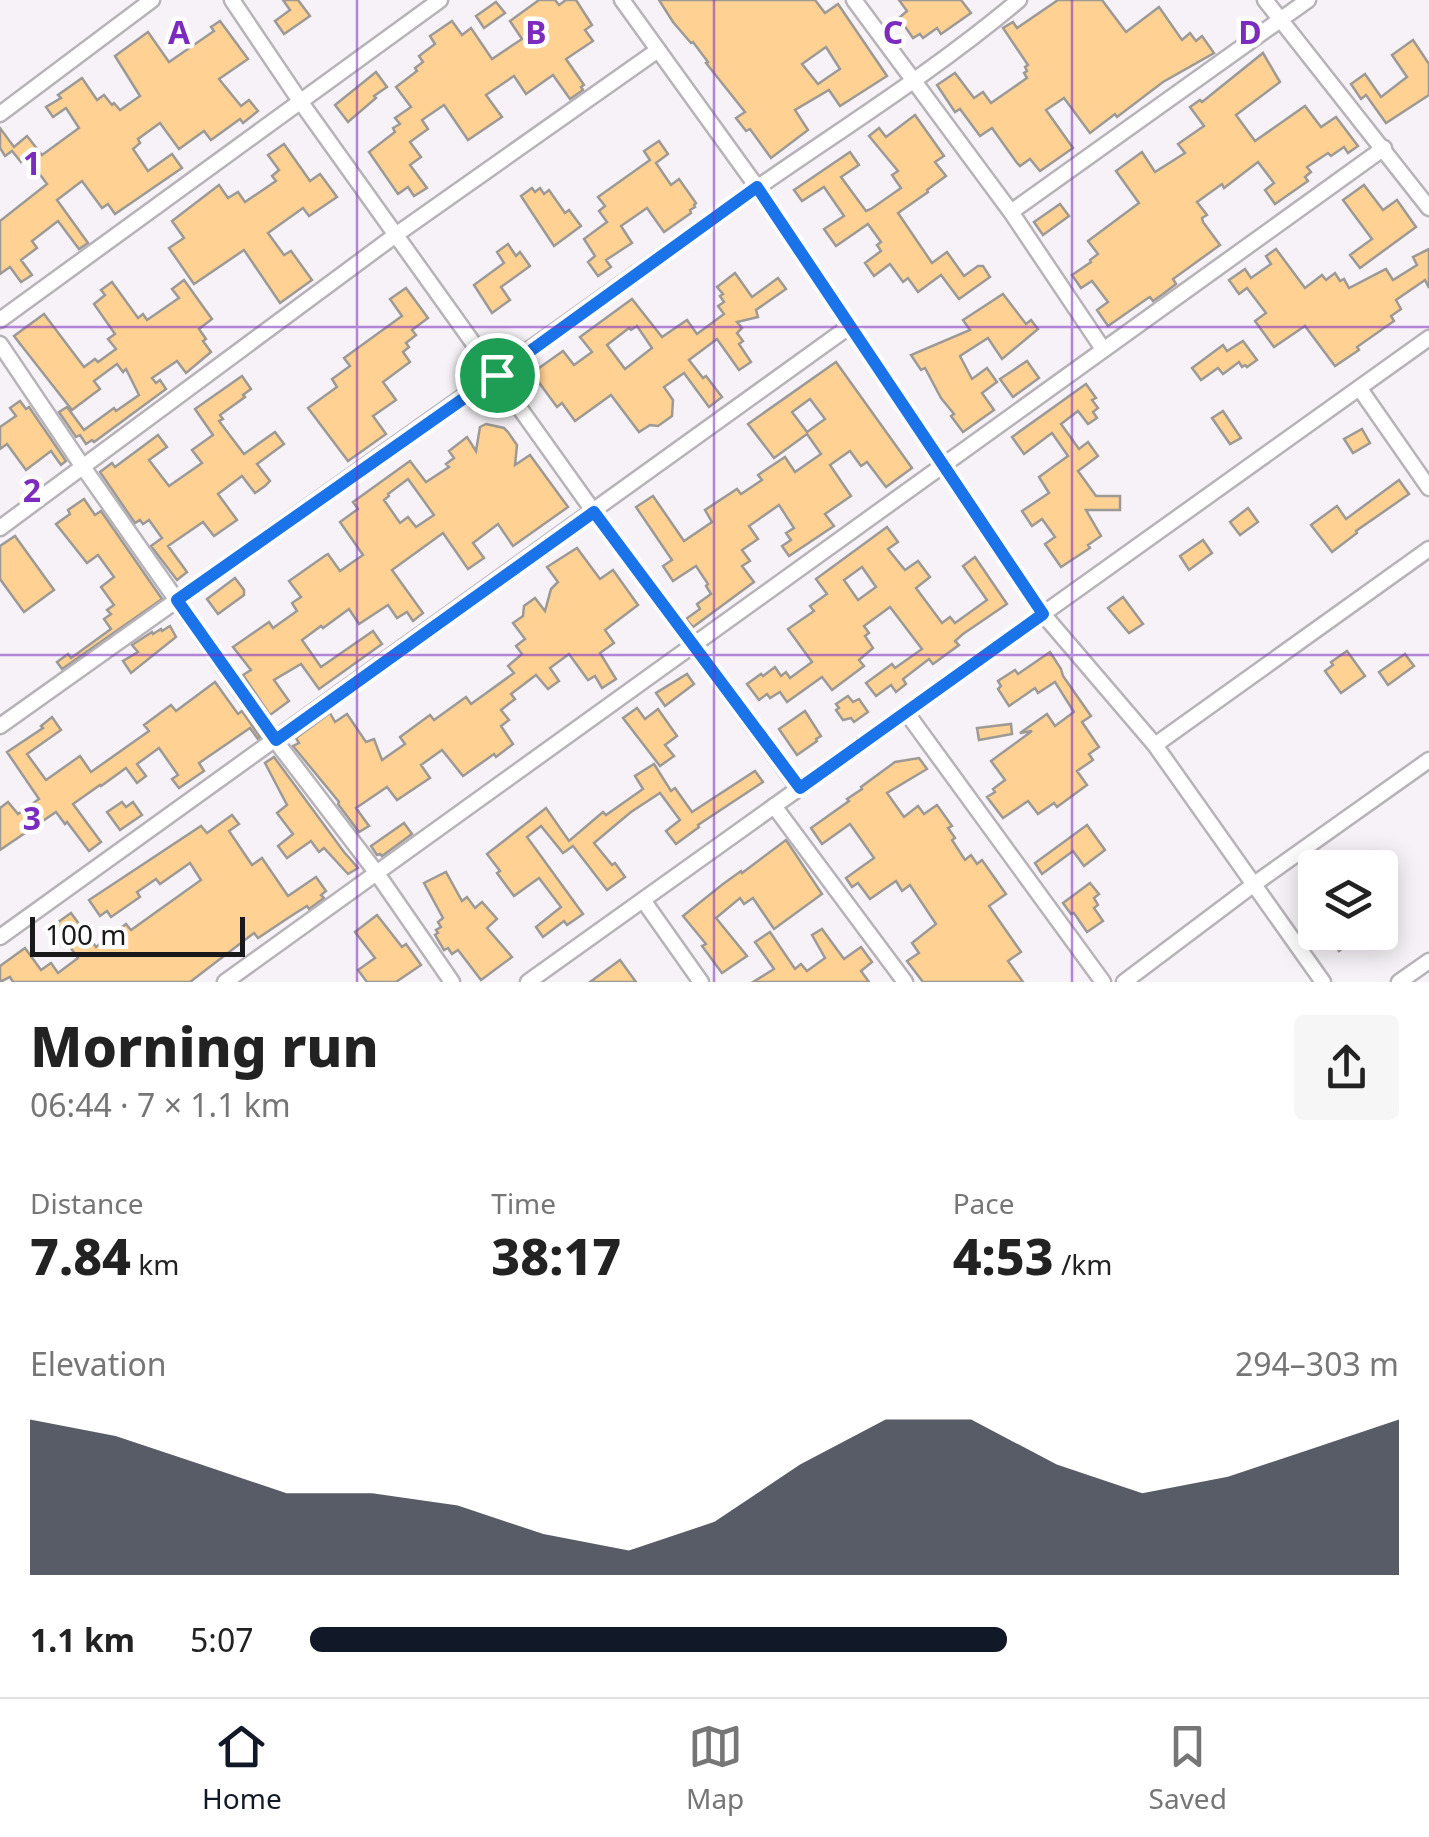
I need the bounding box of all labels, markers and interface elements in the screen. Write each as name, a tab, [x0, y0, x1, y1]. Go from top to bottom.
text: A	[168, 10, 191, 53]
text: B	[525, 10, 547, 53]
text: C	[883, 10, 903, 53]
text: D	[1238, 10, 1262, 53]
text: 1	[23, 141, 41, 184]
pin	[455, 333, 540, 418]
icon: arrive	[470, 348, 525, 403]
text: 2	[23, 468, 41, 511]
text: 3	[23, 796, 41, 839]
map controls	[1298, 850, 1398, 950]
button: layers	[1298, 850, 1398, 950]
scale bar	[30, 912, 245, 956]
text: 100 m	[45, 915, 127, 953]
text: Morning run	[30, 1008, 379, 1083]
button: share	[1294, 1015, 1399, 1120]
text: 06:44 · 7 × 1.1 km	[30, 1083, 291, 1126]
text: Distance	[30, 1184, 143, 1222]
text: Time	[491, 1184, 556, 1222]
text: Pace	[953, 1184, 1015, 1222]
text: 7.84	[30, 1222, 131, 1290]
text: 38:17	[491, 1222, 621, 1290]
text: 4:53	[953, 1222, 1054, 1290]
text: km	[131, 1245, 179, 1283]
text: /km	[1054, 1245, 1112, 1283]
text: Elevation	[30, 1342, 167, 1385]
text: 294–303 m	[1235, 1342, 1399, 1385]
text: 1.1 km	[30, 1618, 135, 1661]
text: 5:07	[190, 1618, 254, 1661]
tab: Home	[202, 1719, 282, 1817]
tab: Map	[686, 1719, 744, 1817]
tab: Saved	[1149, 1719, 1227, 1817]

